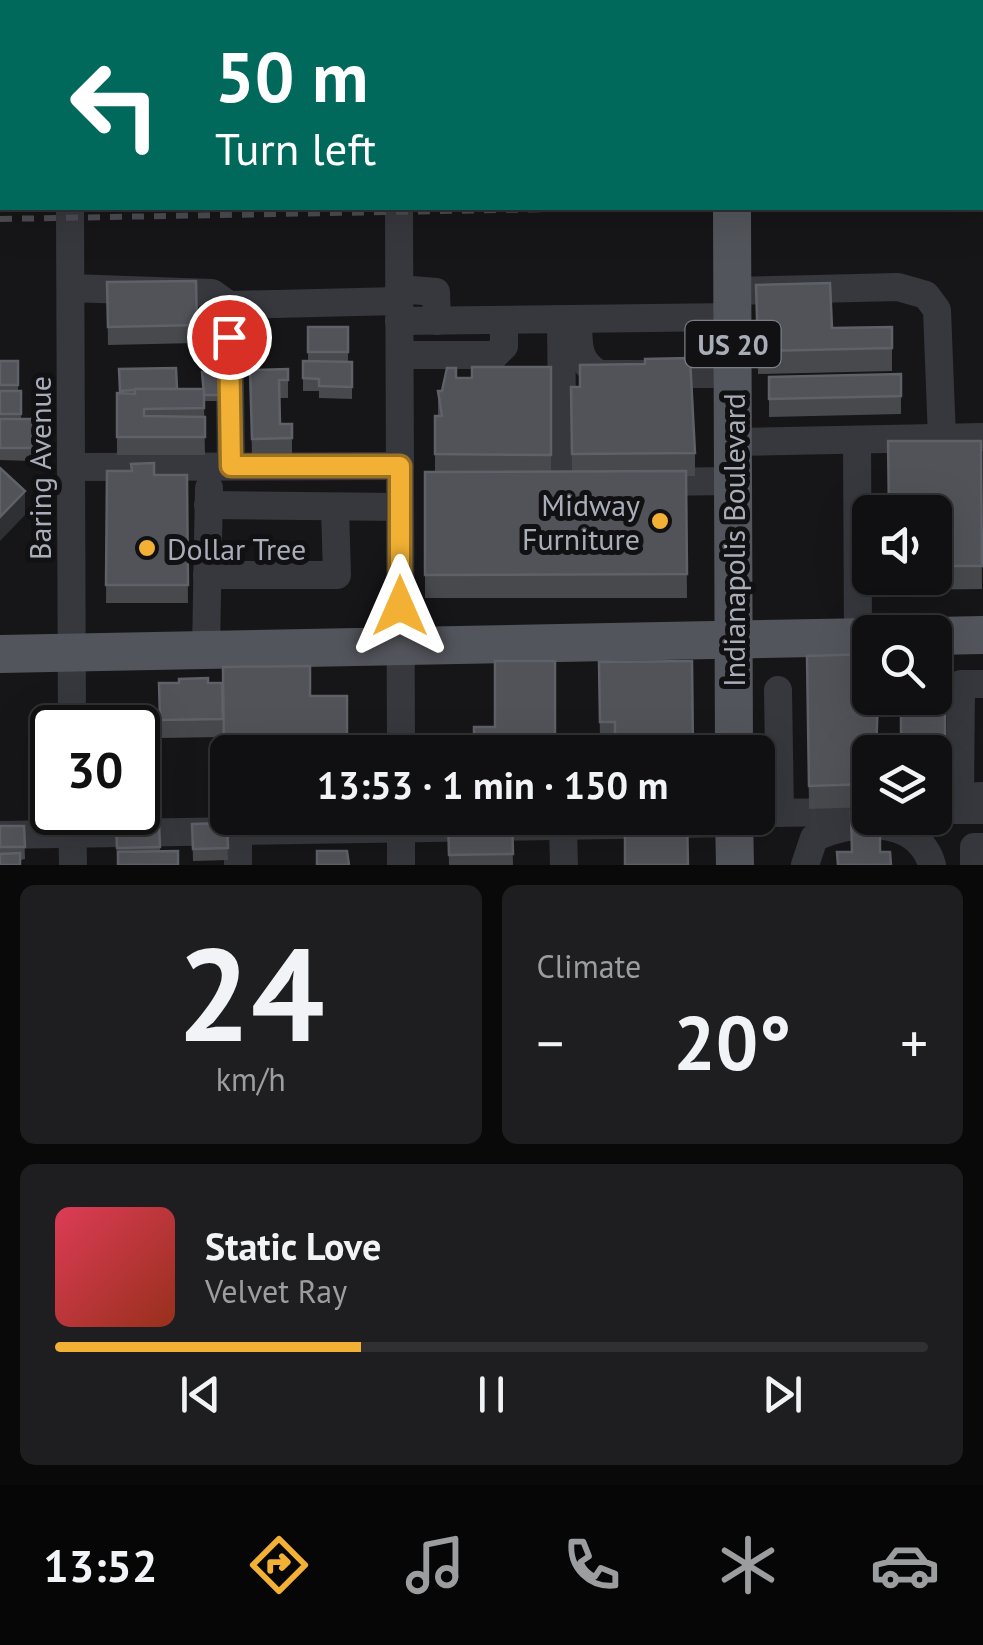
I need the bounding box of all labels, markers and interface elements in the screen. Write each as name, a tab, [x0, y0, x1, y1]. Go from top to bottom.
text: 50 m	[215, 31, 368, 121]
icon: left	[50, 40, 180, 170]
text: Turn left	[215, 119, 376, 177]
pin	[187, 295, 272, 380]
icon: arrive	[202, 310, 257, 365]
road number: US 20	[686, 321, 780, 367]
street label: Baring Avenue	[20, 376, 59, 560]
street label: Indianapolis Boulevard	[714, 393, 753, 687]
place label: Midway Furniture	[522, 485, 640, 558]
map controls	[852, 495, 952, 835]
button: sound	[852, 495, 952, 595]
marker: Midway Furniture	[649, 510, 671, 532]
place label: Dollar Tree	[167, 529, 306, 568]
marker: Dollar Tree	[136, 537, 158, 559]
position arrow	[348, 554, 452, 658]
button: search	[852, 615, 952, 715]
speed limit sign: 30	[30, 705, 160, 835]
button: layers	[852, 735, 952, 835]
text: 13:53 · 1 min · 150 m	[317, 760, 668, 809]
text: 24	[177, 909, 324, 1077]
text: Climate	[537, 945, 641, 987]
text: 20°	[673, 994, 791, 1091]
text: −	[537, 1007, 564, 1078]
text: +	[900, 1007, 928, 1078]
text: km/h	[216, 1058, 286, 1100]
text: Static Love	[205, 1221, 381, 1270]
text: Velvet Ray	[205, 1270, 347, 1312]
icon: previous	[173, 1367, 228, 1422]
icon: pause	[464, 1367, 519, 1422]
icon: next	[755, 1367, 810, 1422]
icon: directions	[244, 1530, 314, 1600]
icon: music	[400, 1530, 470, 1600]
icon: phone	[557, 1530, 627, 1600]
icon: climate	[713, 1530, 783, 1600]
icon: car	[870, 1530, 940, 1600]
text: 13:52	[43, 1536, 157, 1594]

